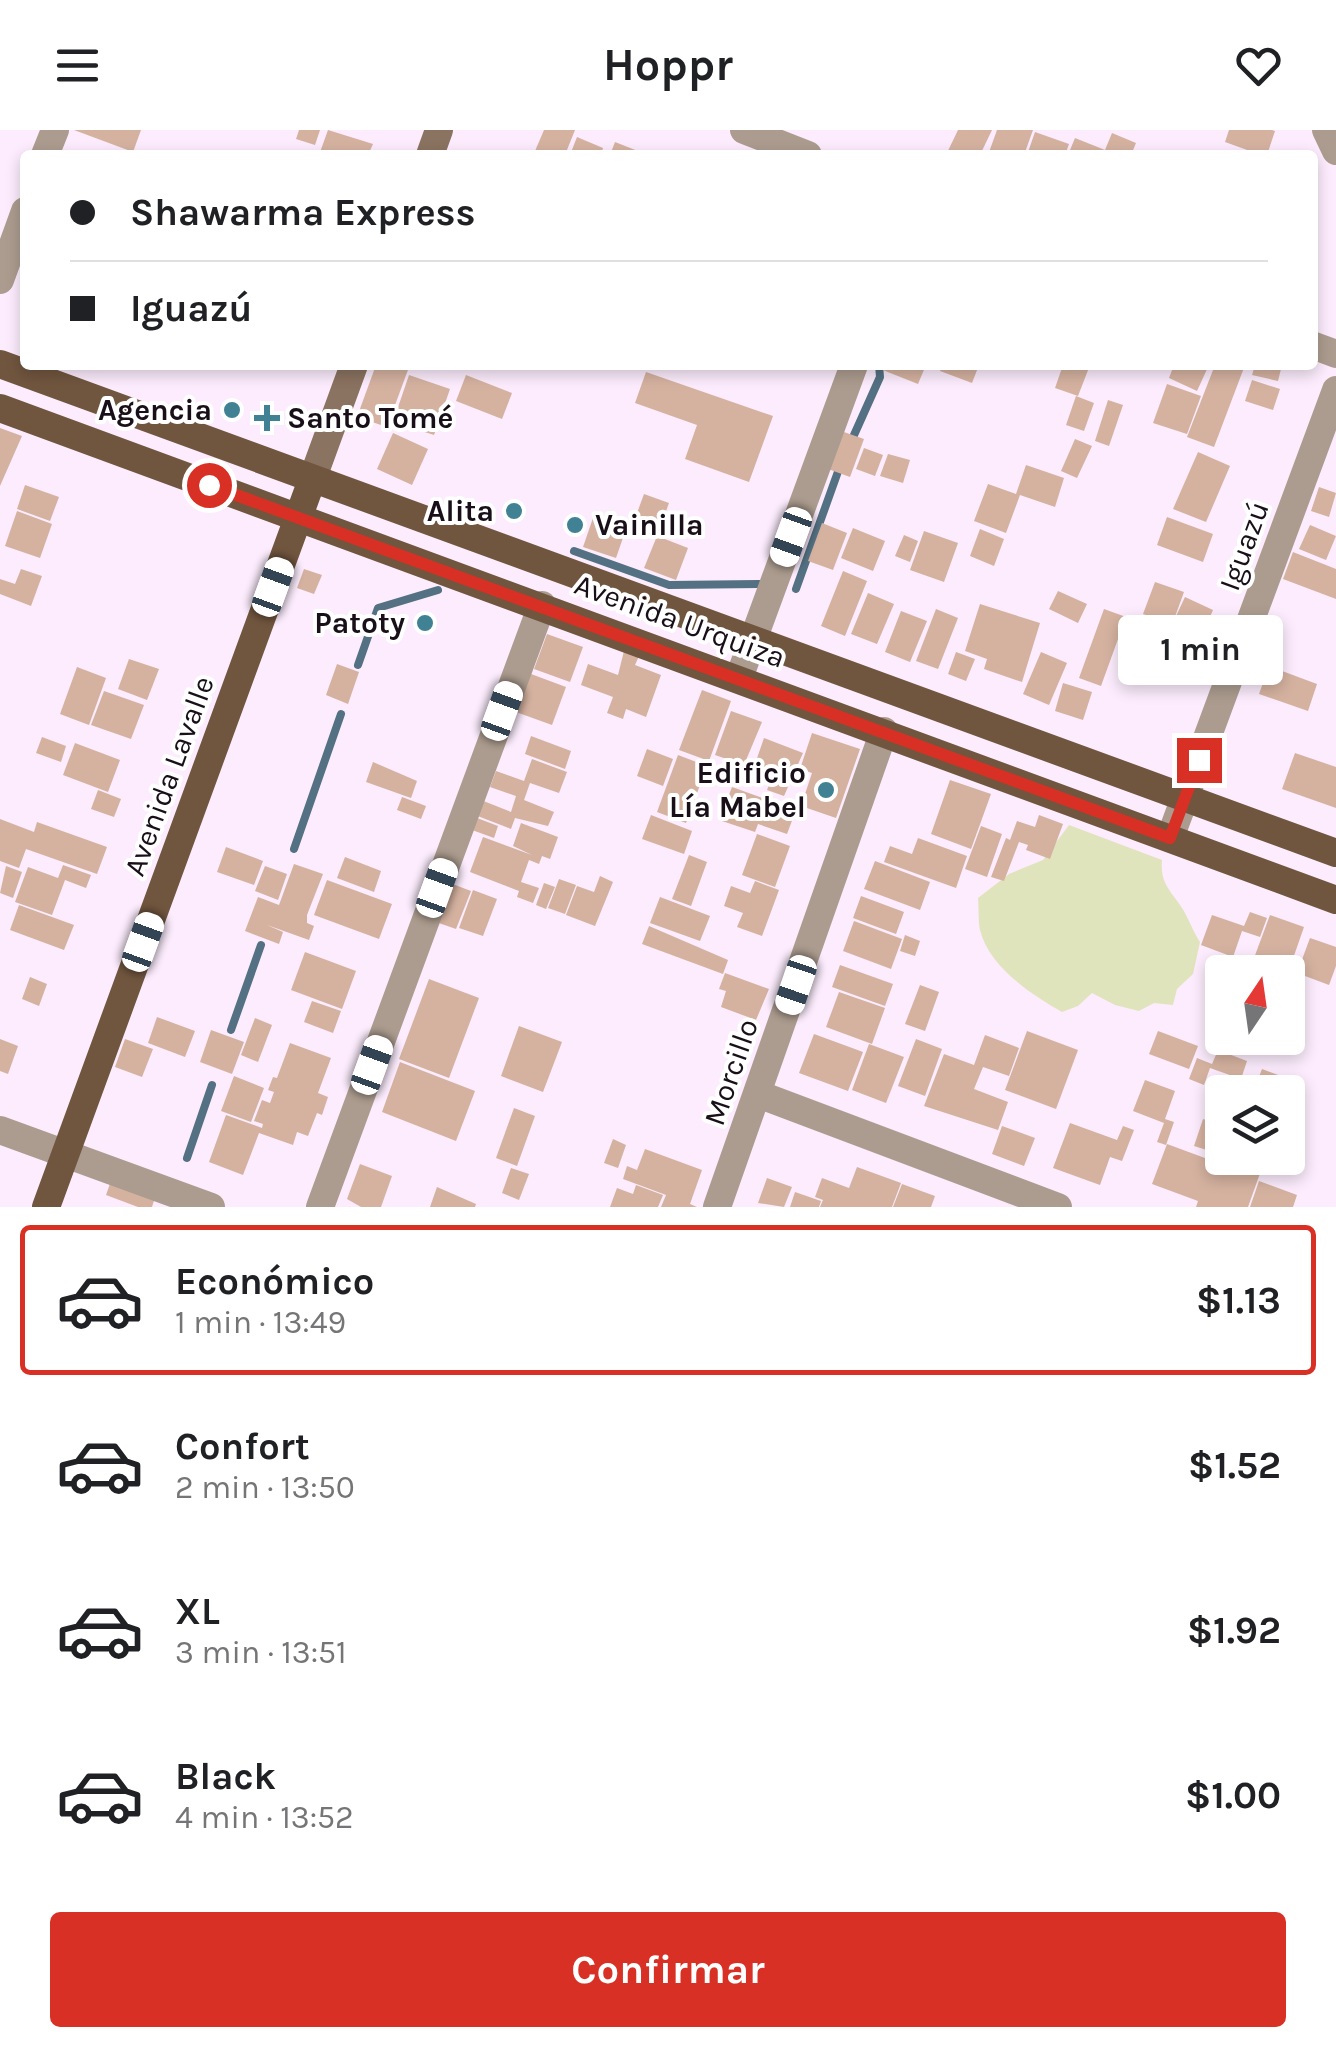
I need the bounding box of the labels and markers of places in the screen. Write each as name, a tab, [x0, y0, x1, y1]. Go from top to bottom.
place label: Agencia	[98, 392, 212, 428]
marker: Agencia	[221, 399, 243, 421]
place label: Santo Tomé	[287, 400, 453, 436]
marker: Santo Tomé	[256, 407, 278, 429]
place label: Alita	[427, 493, 494, 529]
marker: Alita	[503, 500, 525, 522]
place label: Vainilla	[595, 507, 704, 543]
marker: Vainilla	[564, 514, 586, 536]
place label: Patoty	[314, 605, 405, 641]
marker: Patoty	[414, 612, 436, 634]
place label: Edificio Lía Mabel	[669, 755, 806, 825]
marker: Edificio Lía Mabel	[815, 779, 837, 801]

